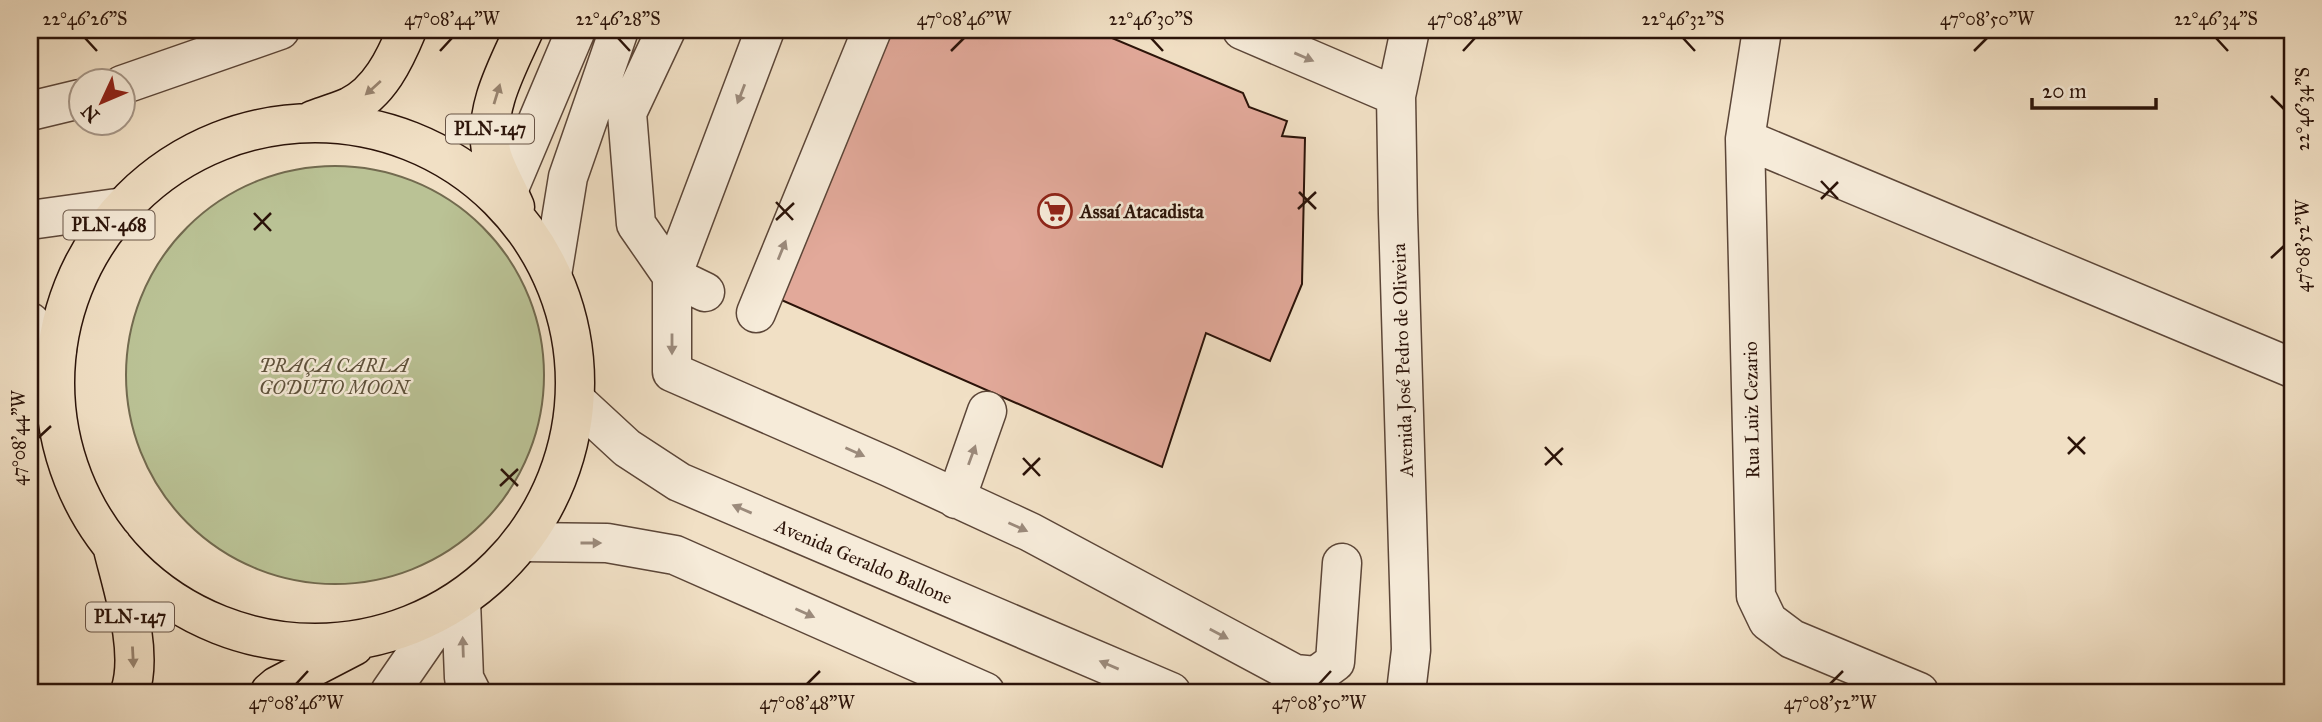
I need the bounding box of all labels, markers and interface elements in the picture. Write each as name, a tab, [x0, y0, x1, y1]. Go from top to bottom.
text: 22°46'26"S	[43, 8, 127, 30]
text: 47°08'44"W	[404, 8, 501, 30]
text: 22°46'28"S	[575, 8, 661, 30]
text: 47°08'46"W	[917, 8, 1012, 30]
text: 22°46'30"S	[1109, 8, 1193, 30]
text: 47°08'48"W	[1428, 8, 1523, 30]
text: 22°46'32"S	[1642, 8, 1724, 30]
text: 47°08'50"W	[1940, 8, 2035, 30]
text: 22°46'34"S	[2174, 8, 2258, 30]
one-way arrow	[1294, 51, 1314, 63]
north arrow	[66, 66, 136, 136]
scale bar	[2032, 66, 2156, 110]
text: 22°46'34"S	[2292, 67, 2314, 151]
text: 20 m	[2042, 78, 2087, 104]
one-way arrow	[365, 79, 382, 95]
one-way arrow	[492, 83, 503, 104]
one-way arrow	[736, 83, 747, 104]
text: N	[76, 100, 104, 127]
road number: PLN-147	[446, 114, 534, 144]
supermarket icon: Assaí Atacadista	[1036, 192, 1074, 230]
text: 47°08'52"W	[2292, 199, 2314, 292]
place label: Assaí Atacadista	[1078, 200, 1205, 223]
road number: PLN-468	[64, 210, 154, 240]
one-way arrow	[777, 239, 788, 260]
street label: Avenida José Pedro de Oliveira	[1387, 242, 1419, 478]
one-way arrow	[666, 334, 678, 356]
street label: Rua Luiz Cezario	[1739, 341, 1764, 479]
park label: PRAÇA CARLA GODUTO MOON	[259, 354, 411, 399]
text: 47°08'44"W	[8, 389, 30, 486]
one-way arrow	[966, 445, 977, 466]
one-way arrow	[845, 447, 866, 458]
one-way arrow	[731, 503, 752, 514]
street label: Avenida Geraldo Ballone	[771, 513, 956, 609]
one-way arrow	[1008, 522, 1029, 533]
one-way arrow	[580, 537, 602, 549]
road number: PLN-147	[86, 602, 174, 632]
one-way arrow	[795, 607, 815, 619]
one-way arrow	[1209, 628, 1229, 640]
one-way arrow	[457, 636, 468, 658]
one-way arrow	[128, 647, 139, 669]
one-way arrow	[1098, 659, 1119, 670]
text: 47°08'46"W	[249, 692, 344, 714]
text: 47°08'48"W	[760, 692, 855, 714]
text: 47°08'50"W	[1272, 692, 1367, 714]
text: 47°08'52"W	[1784, 692, 1877, 714]

